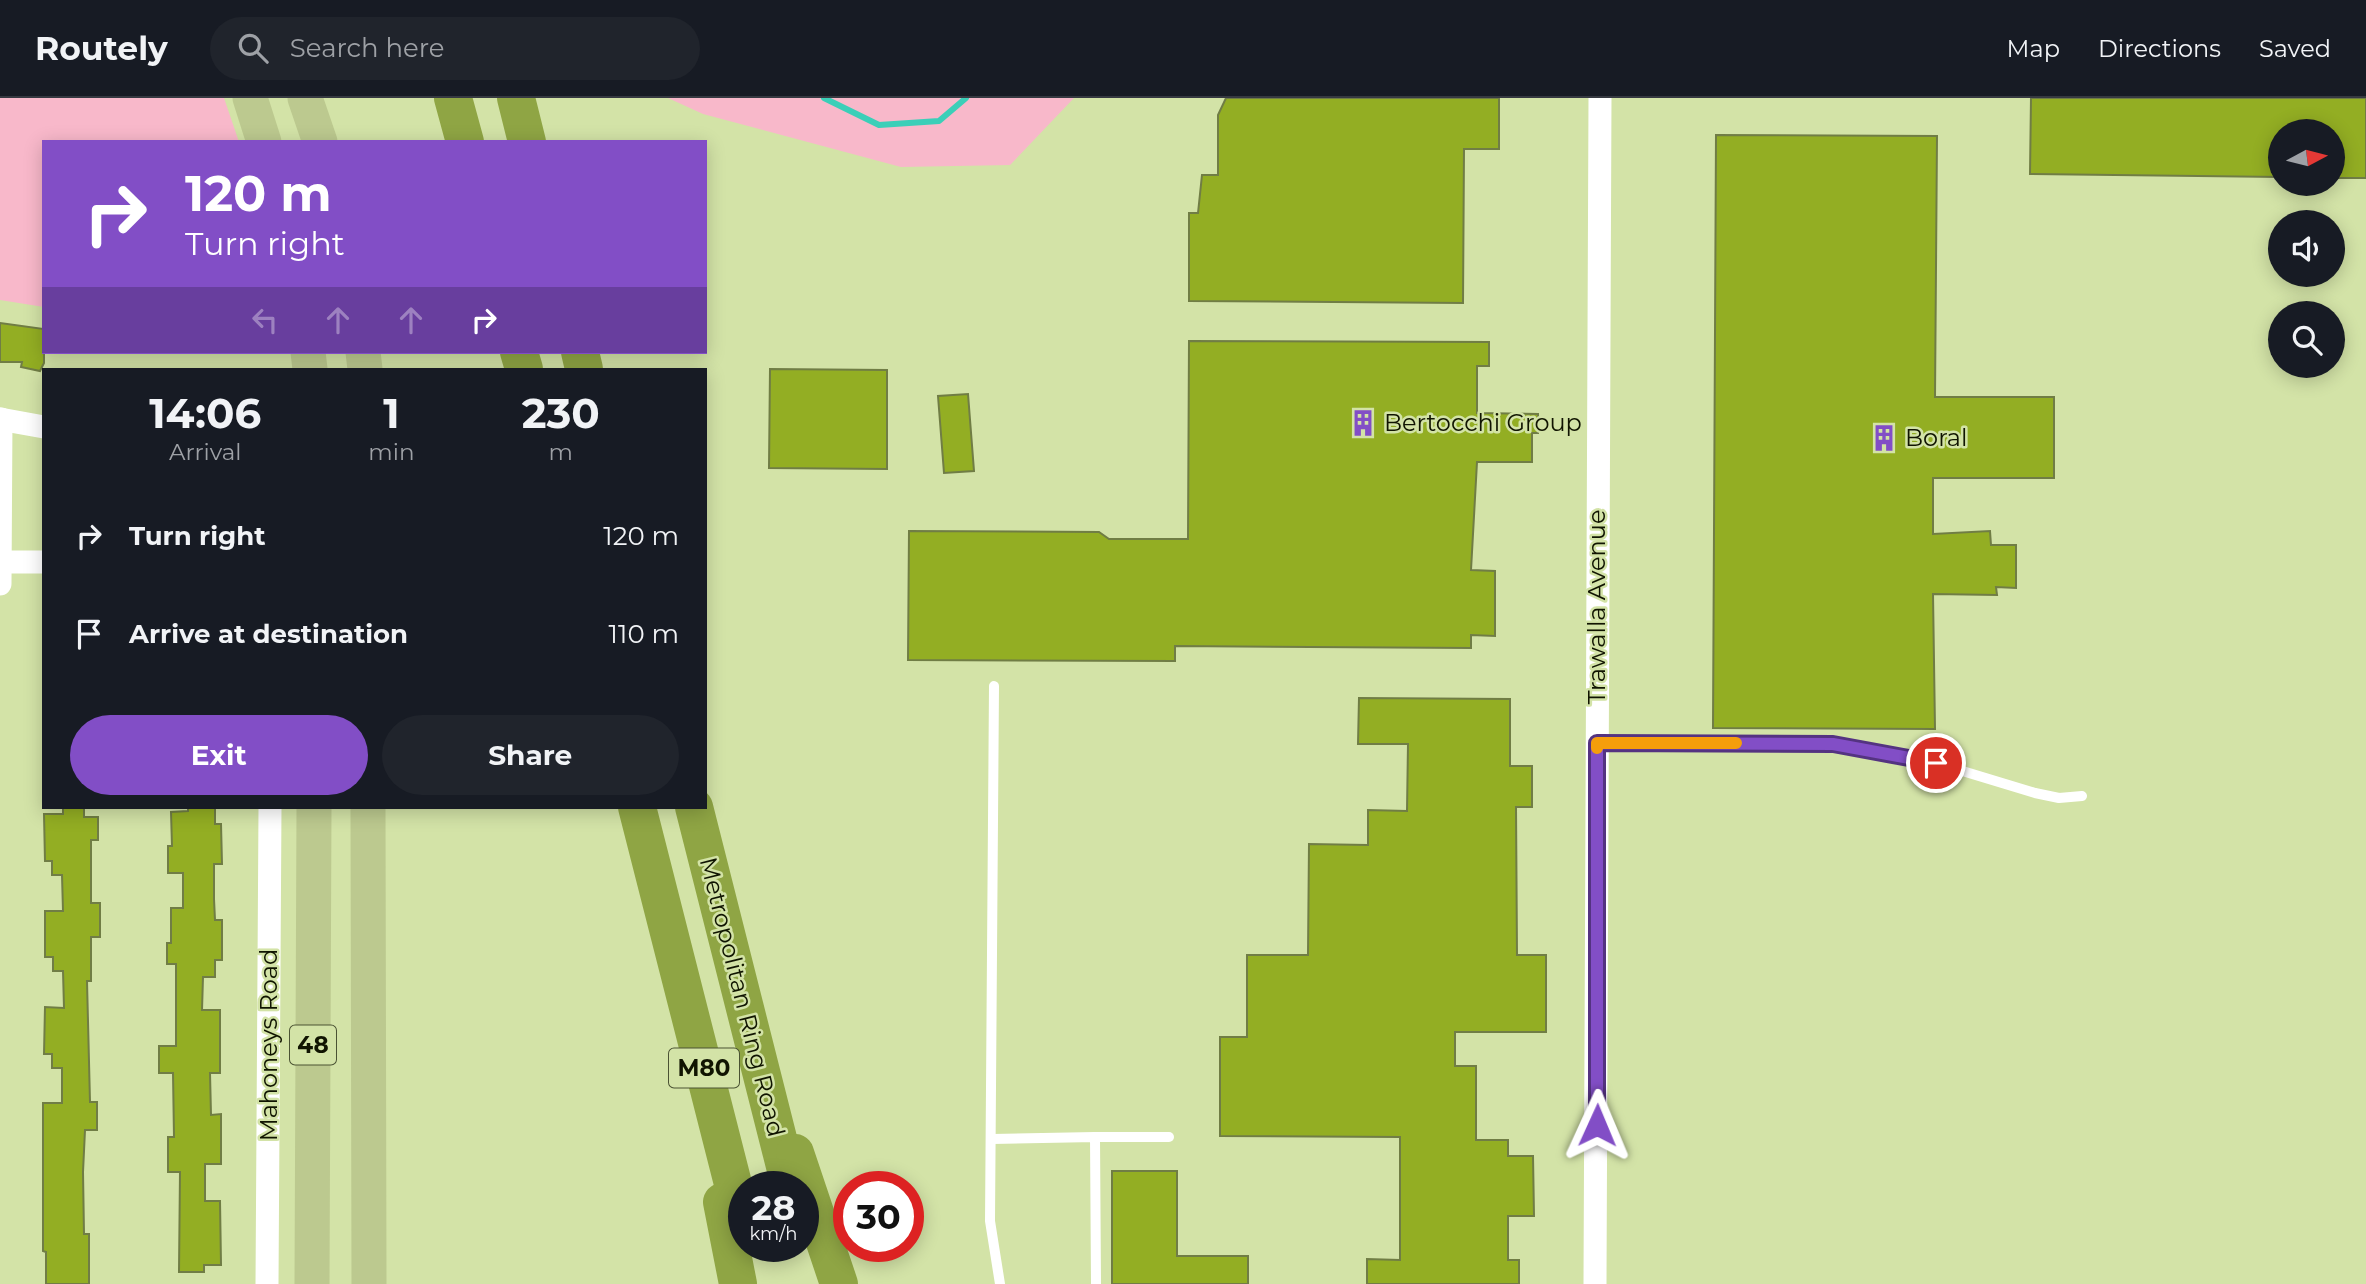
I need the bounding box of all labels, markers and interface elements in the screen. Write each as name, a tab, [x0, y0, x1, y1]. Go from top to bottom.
search box	[210, 17, 700, 80]
text: Routely	[35, 28, 168, 68]
icon: search	[234, 29, 272, 67]
text: Search here	[290, 32, 445, 64]
text: Map	[2007, 34, 2060, 63]
text: Directions	[2098, 34, 2221, 63]
text: Saved	[2259, 34, 2331, 63]
north arrow	[2268, 119, 2345, 196]
map controls	[2268, 119, 2345, 378]
text: 120 m	[185, 164, 332, 223]
icon: right	[70, 168, 161, 259]
button: sound	[2268, 210, 2345, 287]
text: Turn right	[185, 224, 345, 263]
icon: left	[246, 301, 284, 339]
icon: ahead	[319, 301, 357, 339]
icon: ahead	[392, 301, 430, 339]
icon: right	[465, 301, 503, 339]
button: search	[2268, 301, 2345, 378]
text: 14:06	[149, 387, 261, 439]
text: 1	[383, 387, 400, 439]
text: 230	[522, 387, 600, 439]
building icon: Bertocchi Group	[1348, 408, 1378, 438]
place label: Bertocchi Group	[1384, 408, 1582, 437]
building icon: Boral	[1869, 423, 1899, 453]
place label: Boral	[1905, 423, 1967, 452]
text: Arrival	[169, 438, 241, 466]
text: min	[368, 438, 414, 466]
text: m	[549, 438, 573, 466]
street label: Trawalla Avenue	[1582, 510, 1611, 704]
icon: right	[70, 517, 108, 555]
text: Turn right	[129, 520, 265, 552]
text: 120 m	[603, 520, 679, 552]
icon: arrive	[70, 615, 108, 653]
text: Arrive at destination	[129, 618, 408, 650]
text: 110 m	[609, 618, 679, 650]
button: Exit	[70, 715, 368, 795]
button: Share	[382, 715, 679, 795]
pin	[1906, 733, 1966, 793]
icon: arrive	[1917, 744, 1955, 782]
street label: Metropolitan Ring Road	[694, 854, 791, 1140]
street label: Mahoneys Road	[254, 949, 283, 1141]
road number: 48	[290, 1026, 336, 1064]
road number: M80	[669, 1049, 739, 1088]
position arrow	[1560, 1088, 1634, 1162]
speed limit sign: 30	[833, 1171, 924, 1262]
text: 28	[752, 1186, 795, 1229]
text: km/h	[749, 1223, 798, 1245]

